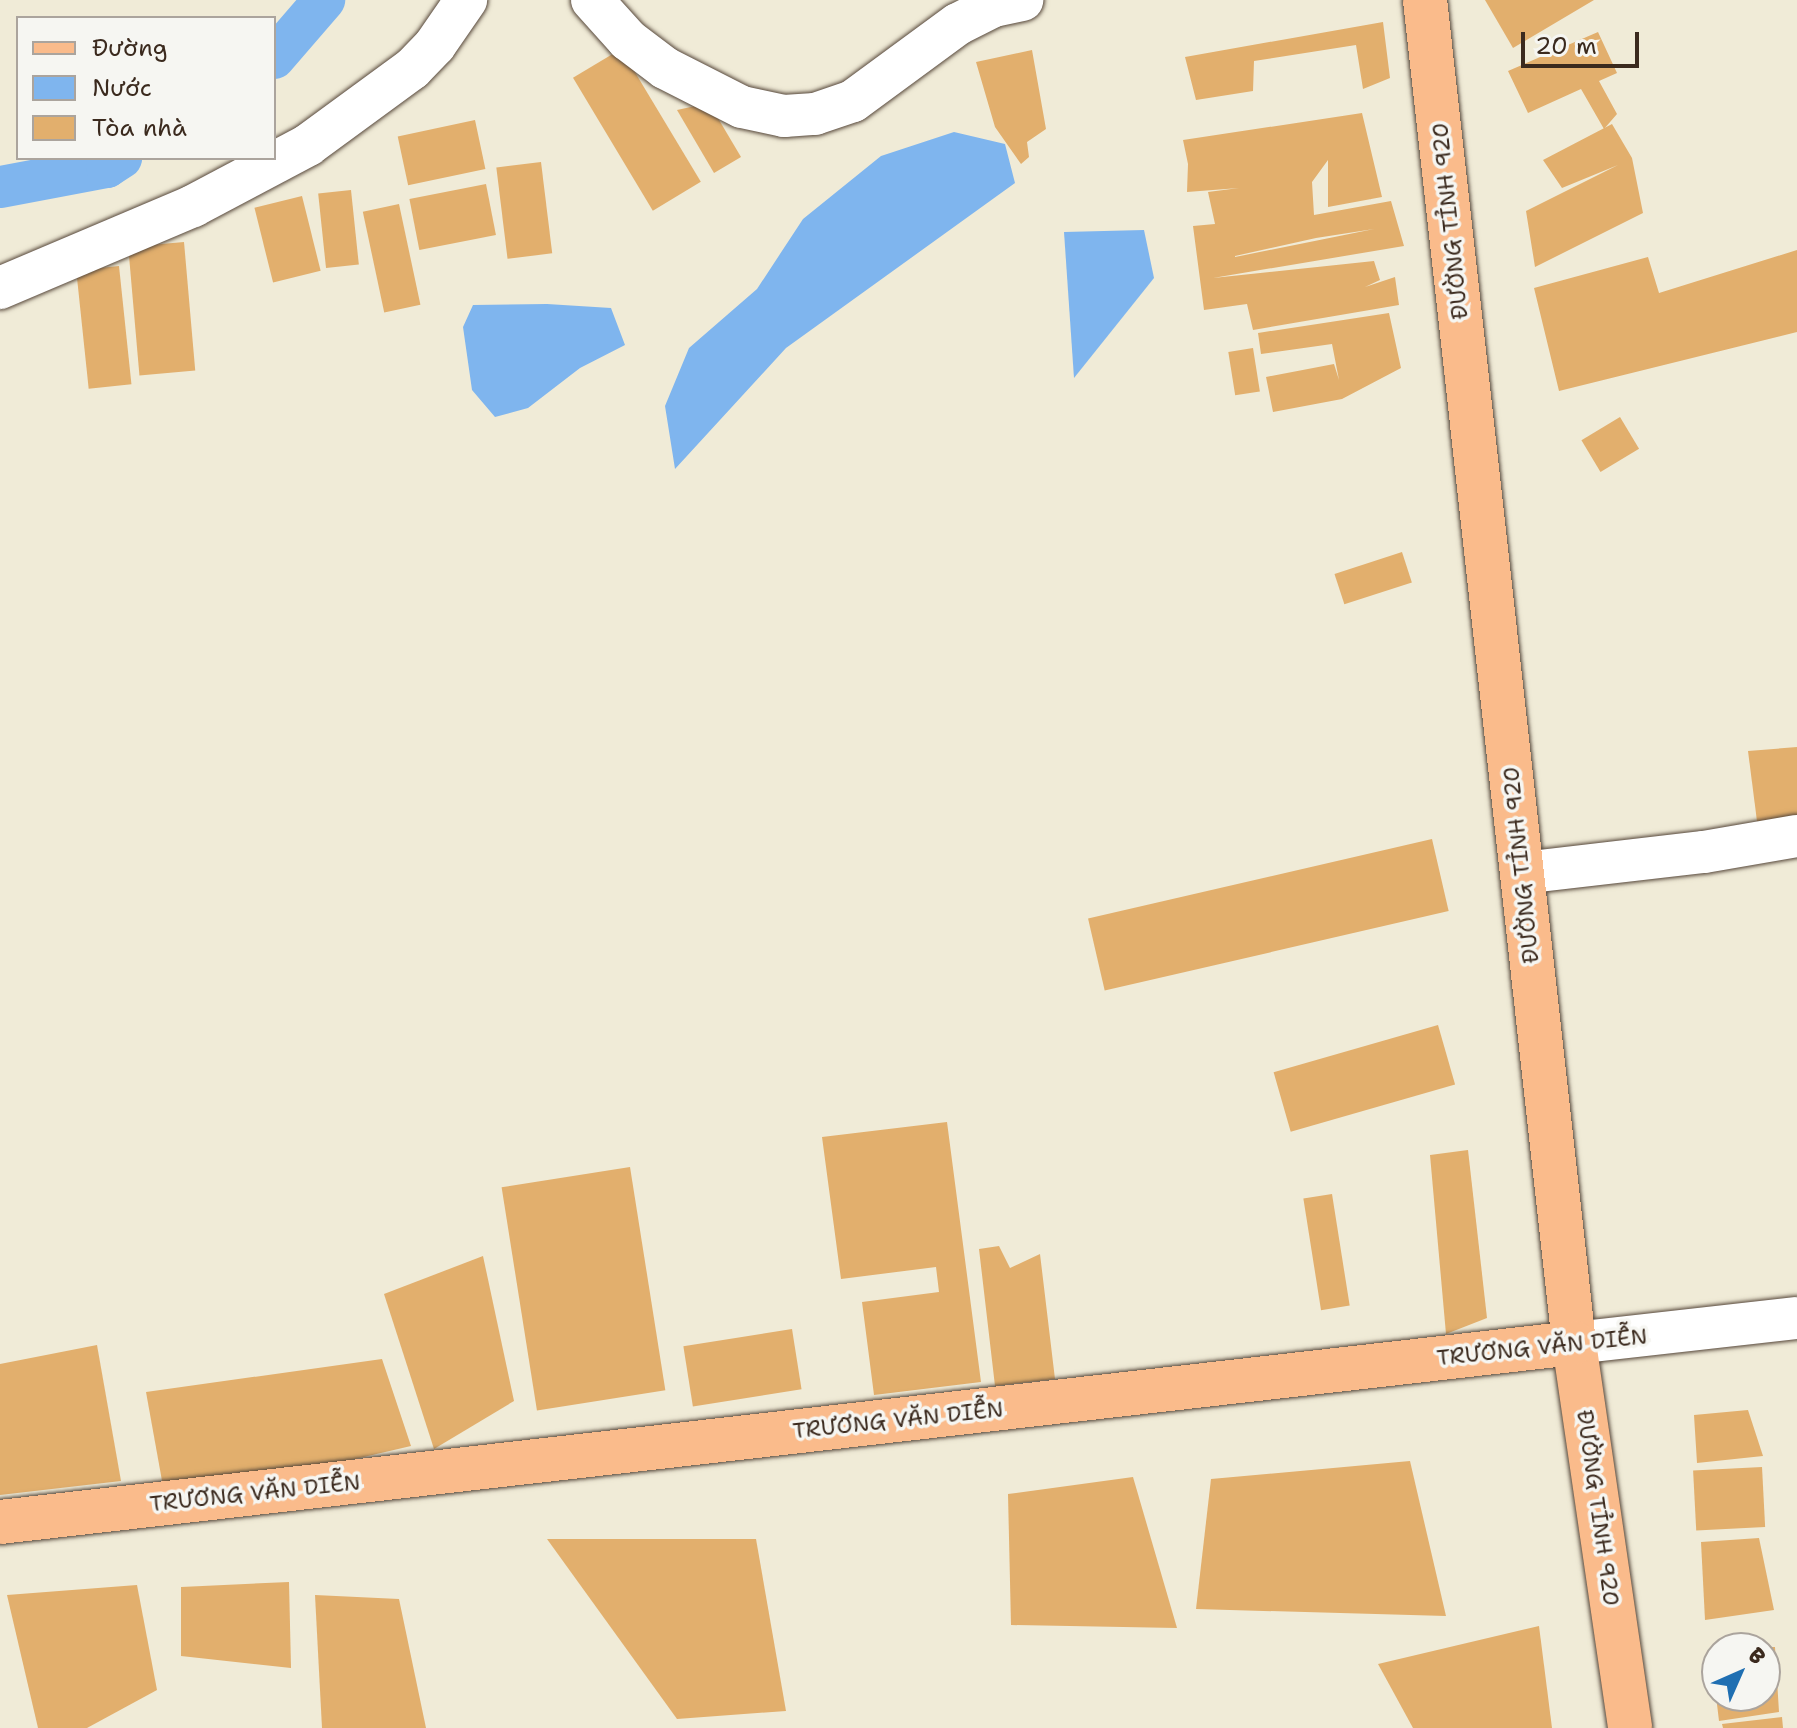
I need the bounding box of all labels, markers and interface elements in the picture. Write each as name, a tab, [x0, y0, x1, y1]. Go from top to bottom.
legend	[16, 16, 276, 160]
scale bar	[1525, 16, 1643, 66]
text: 20 m	[1535, 30, 1597, 62]
text: Đường	[92, 32, 167, 64]
text: Nước	[92, 72, 152, 104]
text: Tòa nhà	[92, 112, 187, 144]
street label: ĐƯỜNG TỈNH 920	[1427, 121, 1473, 321]
street label: ĐƯỜNG TỈNH 920	[1498, 765, 1544, 965]
street label: TRƯƠNG VĂN DIỄN	[1435, 1323, 1649, 1371]
street label: TRƯƠNG VĂN DIỄN	[791, 1396, 1005, 1444]
street label: ĐƯỜNG TỈNH 920	[1571, 1408, 1625, 1608]
street label: TRƯƠNG VĂN DIỄN	[148, 1469, 362, 1517]
north arrow	[1701, 1632, 1781, 1712]
text: B	[1742, 1641, 1772, 1671]

